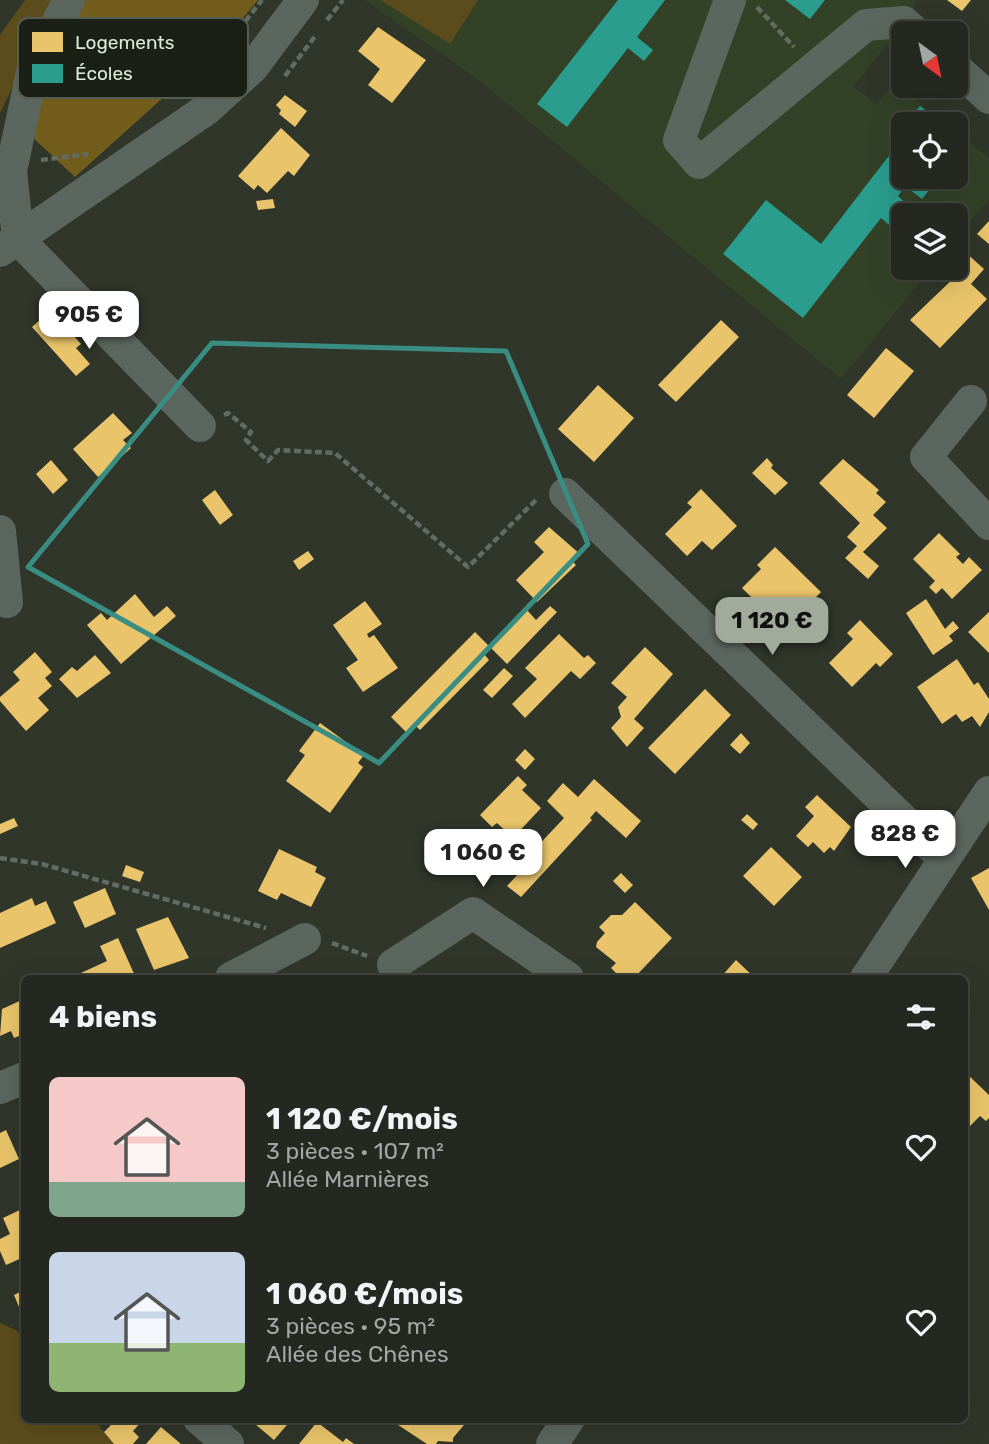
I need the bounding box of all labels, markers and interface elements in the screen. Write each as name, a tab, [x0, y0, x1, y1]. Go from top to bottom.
legend	[18, 18, 248, 98]
north arrow	[891, 21, 968, 98]
map controls	[891, 21, 968, 280]
text: Logements	[75, 31, 174, 54]
text: Écoles	[75, 62, 133, 85]
button: locate	[891, 112, 968, 189]
button: layers	[891, 203, 968, 280]
pin: 905 €	[40, 292, 138, 351]
text: 905 €	[55, 300, 123, 328]
pin: 1 120 €	[707, 598, 837, 657]
text: 1 120 €	[731, 606, 813, 634]
pin: 828 €	[856, 810, 954, 870]
text: 828 €	[870, 819, 940, 847]
pin: 1 060 €	[418, 830, 548, 889]
text: 1 060 €	[440, 838, 526, 866]
icon: filters	[902, 998, 940, 1036]
text: 4 biens	[49, 999, 157, 1035]
text: 1 120 €/mois	[266, 1101, 458, 1137]
icon: home	[105, 1105, 189, 1189]
icon: heart	[902, 1128, 940, 1166]
text: 3 pièces · 107 m²	[266, 1137, 444, 1165]
text: Allée Marnières	[266, 1165, 429, 1193]
text: 1 060 €/mois	[266, 1276, 463, 1312]
icon: home	[105, 1280, 189, 1364]
icon: heart	[902, 1303, 940, 1341]
text: 3 pièces · 95 m²	[266, 1312, 435, 1340]
text: Allée des Chênes	[266, 1340, 449, 1368]

